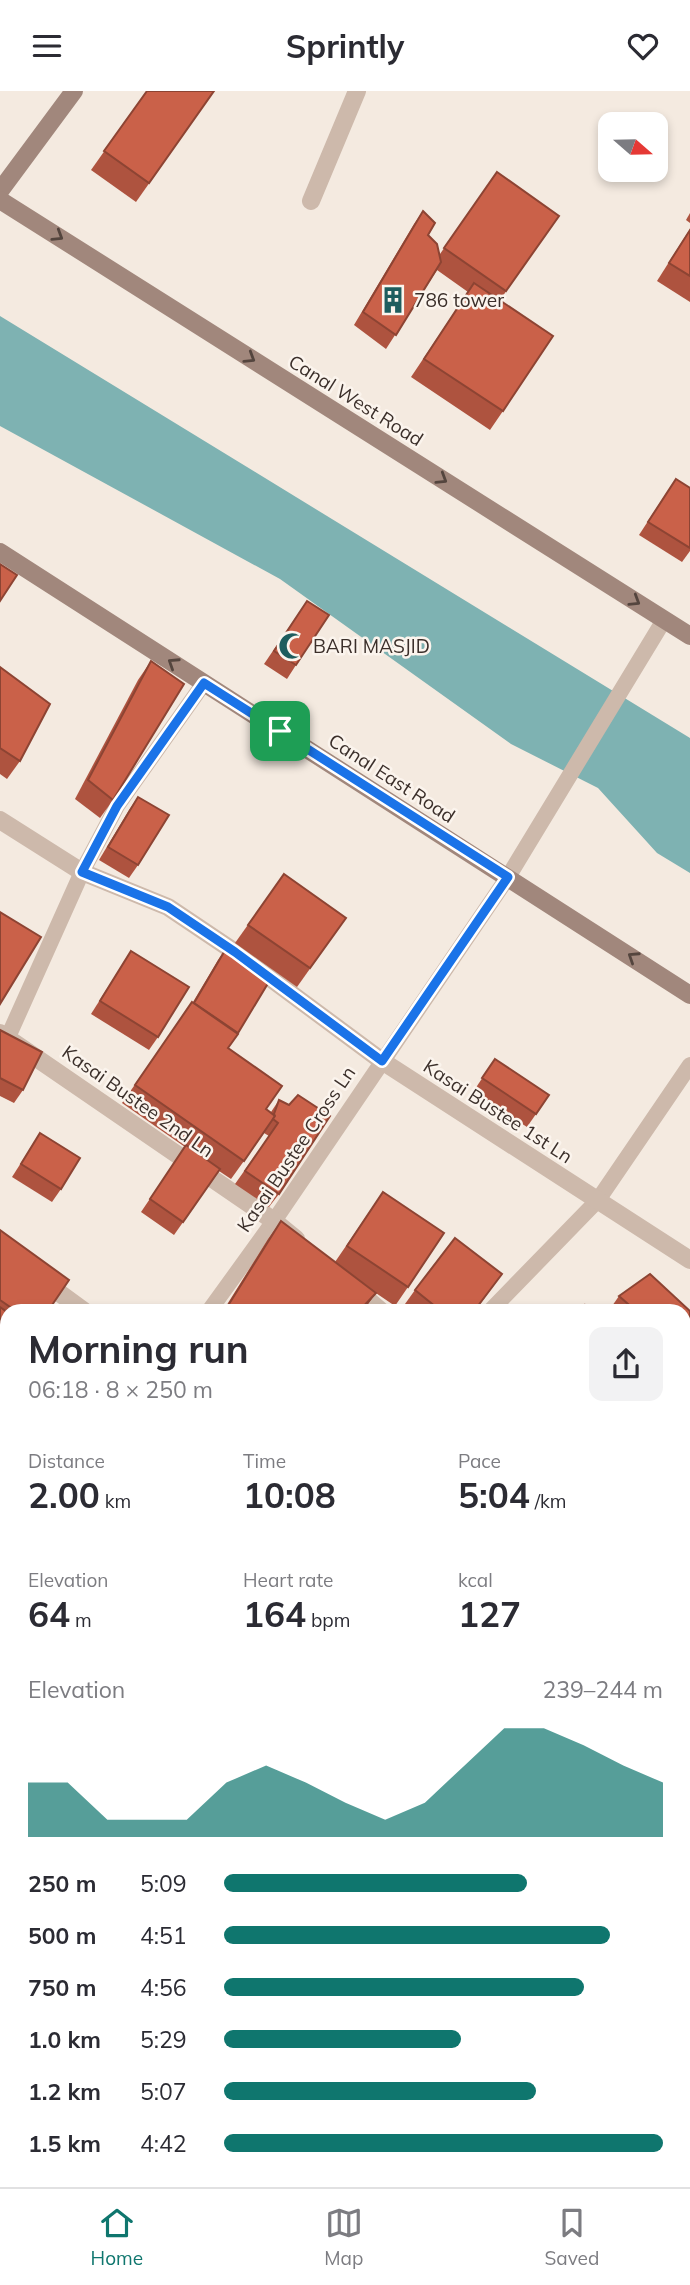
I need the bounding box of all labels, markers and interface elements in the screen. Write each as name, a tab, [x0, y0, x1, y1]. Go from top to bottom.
text: Sprintly	[286, 26, 404, 66]
icon: menu	[28, 27, 66, 65]
icon: heart	[624, 27, 662, 65]
north arrow	[598, 112, 668, 182]
map controls	[598, 112, 668, 182]
one-way arrow	[50, 228, 63, 241]
building icon: 786 tower	[378, 285, 408, 315]
place label: 786 tower	[414, 288, 504, 312]
one-way arrow	[242, 349, 255, 362]
street label: Canal West Road	[284, 349, 428, 451]
one-way arrow	[435, 471, 448, 484]
one-way arrow	[627, 592, 640, 605]
mosque icon: BARI MASJID	[277, 631, 307, 661]
place label: BARI MASJID	[313, 634, 430, 658]
one-way arrow	[168, 659, 181, 671]
pin	[250, 701, 310, 761]
icon: arrive	[261, 712, 299, 750]
street label: Canal East Road	[324, 728, 460, 828]
one-way arrow	[627, 953, 640, 966]
street label: Kasai Bustee 2nd Ln	[58, 1040, 218, 1162]
street label: Kasai Bustee 1st Ln	[419, 1054, 577, 1168]
street label: Kasai Bustee Cross Ln	[232, 1061, 360, 1237]
text: Morning run	[28, 1325, 249, 1373]
button: share	[589, 1327, 663, 1401]
text: 06:18 · 8 × 250 m	[28, 1375, 213, 1404]
text: Distance	[28, 1449, 105, 1473]
text: Time	[243, 1449, 286, 1473]
text: Pace	[458, 1449, 501, 1473]
text: 2.00	[28, 1473, 100, 1517]
text: 10:08	[243, 1473, 336, 1517]
text: 5:04	[458, 1473, 530, 1517]
text: km	[100, 1489, 131, 1513]
text: /km	[530, 1489, 567, 1513]
text: Elevation	[28, 1568, 108, 1592]
text: Heart rate	[243, 1568, 333, 1592]
text: kcal	[458, 1568, 493, 1592]
text: 64	[28, 1592, 70, 1636]
text: 164	[243, 1592, 306, 1636]
text: 127	[458, 1592, 521, 1636]
text: m	[70, 1608, 92, 1632]
text: bpm	[306, 1608, 350, 1632]
text: Elevation	[28, 1675, 125, 1704]
text: 239–244 m	[542, 1675, 663, 1704]
text: 250 m	[28, 1869, 96, 1898]
text: 5:09	[140, 1869, 187, 1898]
text: 500 m	[28, 1921, 96, 1950]
text: 4:51	[140, 1921, 187, 1950]
text: 750 m	[28, 1973, 96, 2002]
text: 4:56	[140, 1973, 187, 2002]
text: 1.0 km	[28, 2025, 101, 2054]
text: 5:29	[140, 2025, 187, 2054]
text: 1.2 km	[28, 2077, 101, 2106]
text: 5:07	[140, 2077, 187, 2106]
text: 1.5 km	[28, 2129, 101, 2158]
text: 4:42	[140, 2129, 187, 2158]
tab: Home	[91, 2204, 143, 2270]
tab: Map	[324, 2204, 363, 2270]
tab: Saved	[545, 2204, 599, 2270]

